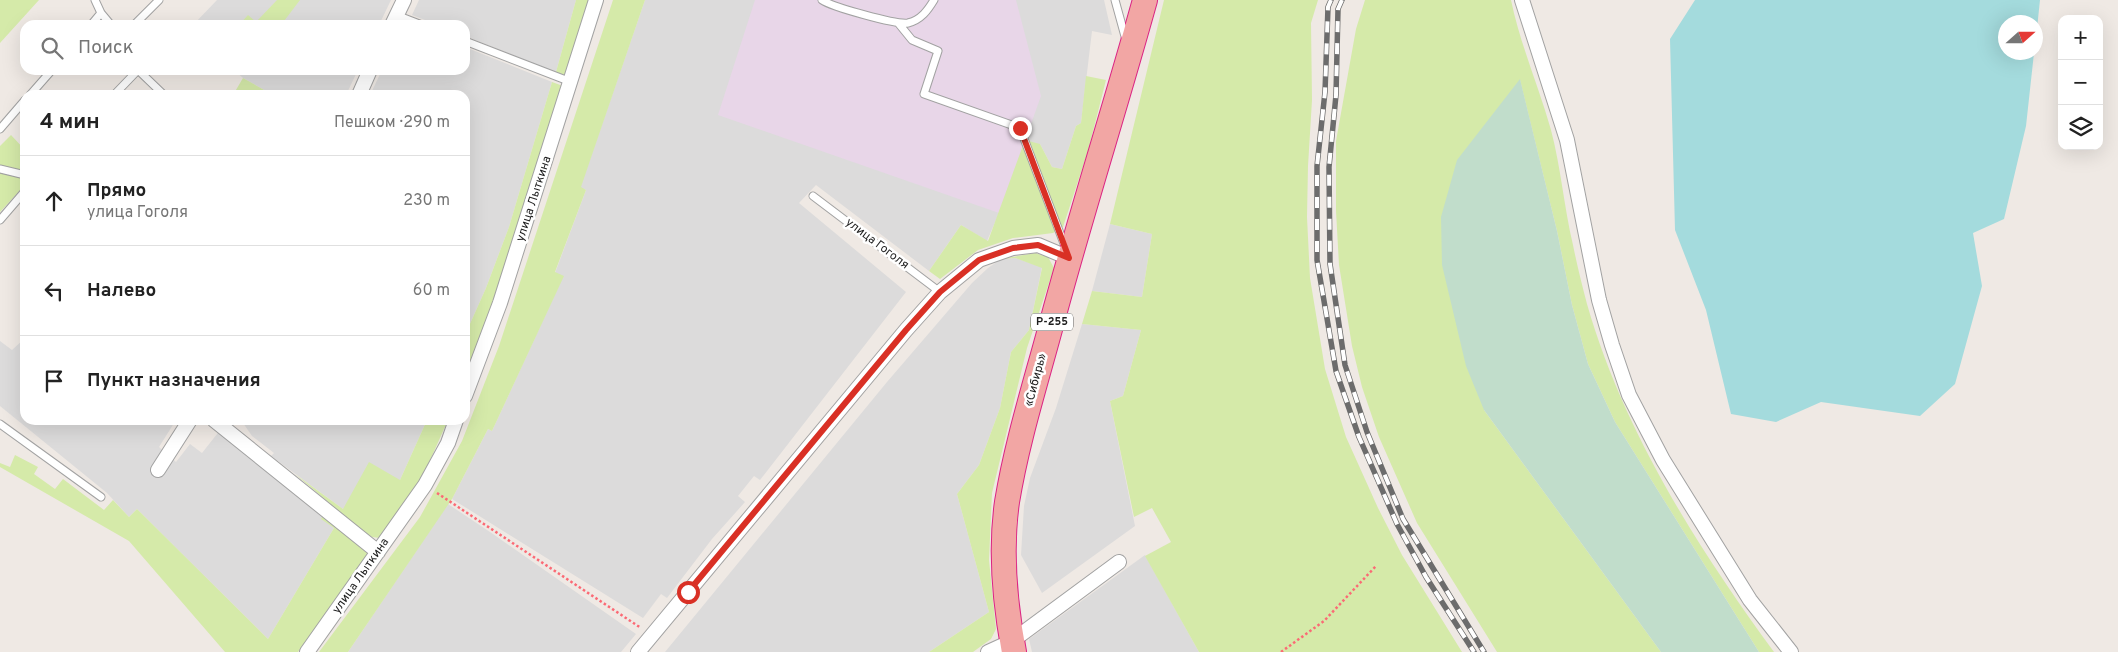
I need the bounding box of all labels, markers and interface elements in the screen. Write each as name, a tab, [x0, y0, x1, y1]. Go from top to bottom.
north arrow	[1998, 15, 2043, 60]
map controls	[2058, 15, 2103, 150]
button: +	[2058, 15, 2103, 60]
search box	[20, 20, 470, 75]
icon: search	[38, 34, 66, 62]
text: Поиск	[78, 36, 134, 60]
button: −	[2058, 60, 2103, 105]
button: layers	[2058, 105, 2103, 150]
text: 4 мин	[40, 109, 100, 136]
text: Пешком · 290 m	[334, 113, 450, 133]
route end	[1009, 117, 1032, 140]
street label: улица Лыткина	[513, 154, 555, 244]
text: Прямо	[87, 179, 146, 203]
icon: ahead	[40, 187, 68, 215]
text: 230 m	[403, 191, 450, 211]
text: улица Гоголя	[87, 203, 188, 223]
street label: улица Гоголя	[842, 215, 912, 273]
icon: left	[40, 277, 68, 305]
text: Налево	[87, 279, 156, 303]
text: 60 m	[413, 281, 450, 301]
road number: Р-255	[1031, 314, 1073, 331]
street label: «Сибирь»	[1021, 352, 1051, 408]
icon: arrive	[40, 367, 68, 395]
text: Пункт назначения	[87, 369, 261, 393]
street label: улица Лыткина	[329, 535, 393, 617]
route start	[677, 581, 700, 604]

